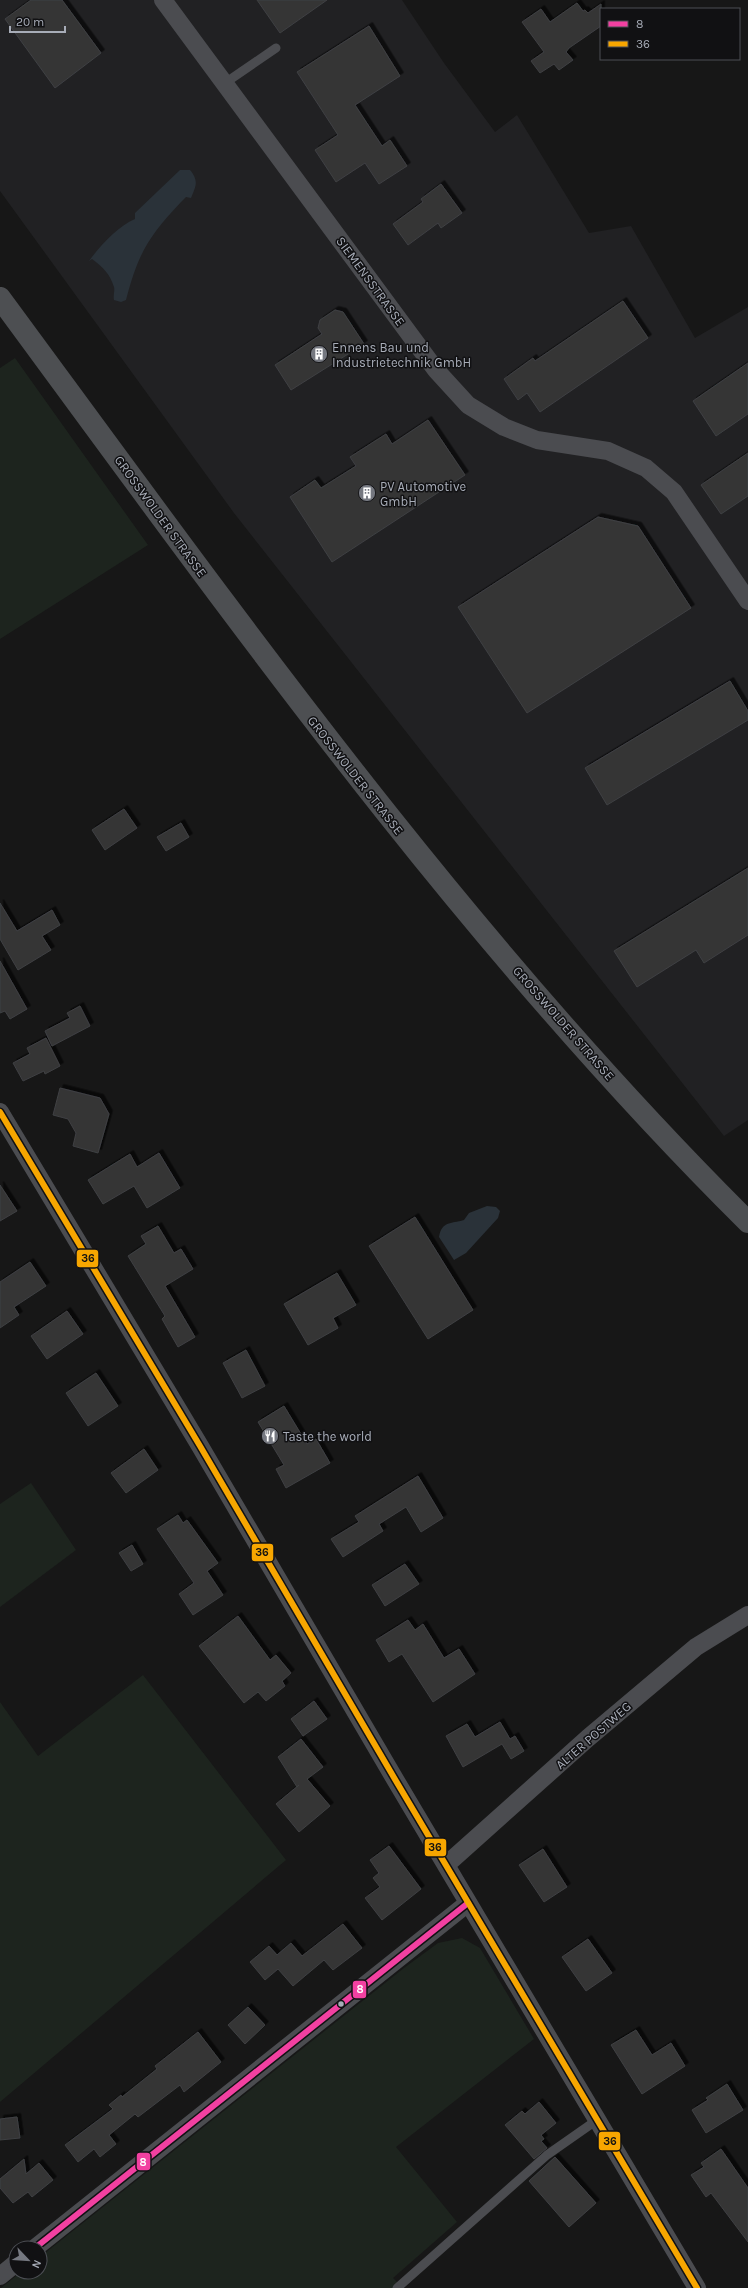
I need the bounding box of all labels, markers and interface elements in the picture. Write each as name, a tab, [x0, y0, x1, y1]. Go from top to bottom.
scale bar	[10, 8, 65, 34]
legend	[600, 8, 740, 60]
text: 20 m	[16, 15, 44, 29]
text: 8	[636, 17, 643, 31]
text: 36	[636, 37, 650, 51]
street label: SIEMENSSTRASSE	[333, 234, 408, 329]
place label: Ennens Bau und Industrietechnik GmbH	[332, 340, 471, 370]
building icon: Ennens Bau und Industrietechnik GmbH	[309, 344, 329, 364]
street label: GROSSWOLDER STRASSE	[112, 453, 210, 580]
place label: PV Automotive GmbH	[380, 479, 466, 509]
building icon: PV Automotive GmbH	[357, 483, 377, 503]
street label: GROSSWOLDER STRASSE	[305, 713, 407, 838]
street label: GROSSWOLDER STRASSE	[510, 963, 617, 1083]
line badge: 36	[76, 1249, 99, 1268]
text: 36	[81, 1252, 95, 1265]
restaurant icon: Taste the world	[260, 1426, 280, 1446]
place label: Taste the world	[283, 1429, 372, 1444]
line badge: 36	[251, 1543, 274, 1562]
text: 36	[255, 1546, 269, 1559]
street label: ALTER POSTWEG	[553, 1699, 634, 1772]
line badge: 36	[424, 1838, 447, 1857]
text: 36	[428, 1841, 442, 1854]
line badge: 8	[352, 1980, 367, 1999]
text: 8	[356, 1983, 364, 1996]
unlabelled marker	[336, 1999, 346, 2009]
line badge: 36	[598, 2131, 621, 2151]
text: 36	[603, 2135, 617, 2148]
line badge: 8	[136, 2152, 151, 2171]
text: 8	[139, 2156, 147, 2169]
north arrow	[8, 2240, 48, 2280]
text: N	[29, 2258, 44, 2270]

